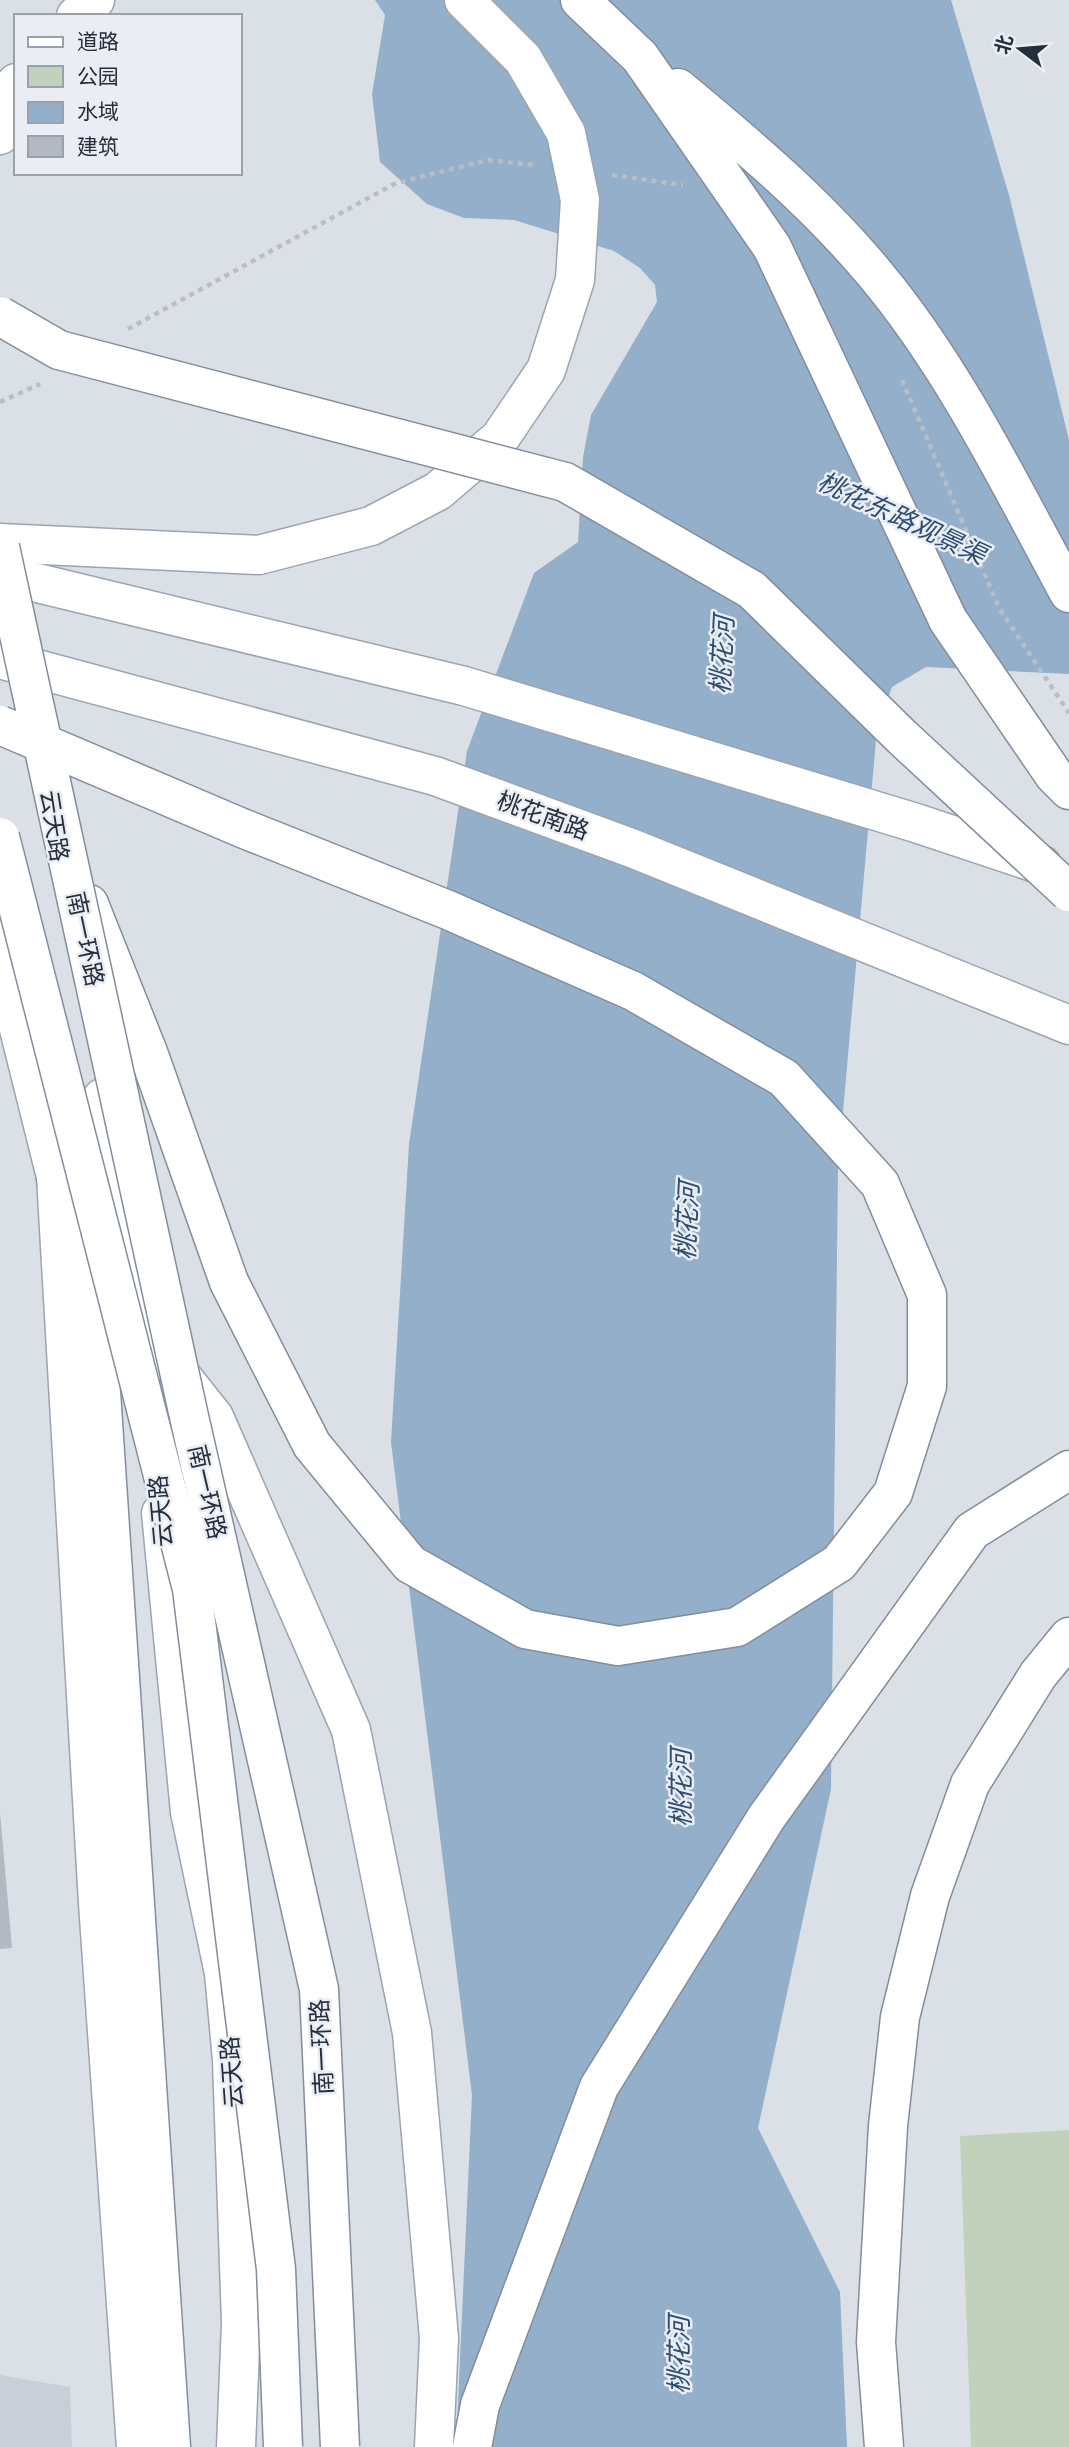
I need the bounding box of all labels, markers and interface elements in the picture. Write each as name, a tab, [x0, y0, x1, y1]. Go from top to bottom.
legend	[14, 14, 242, 175]
north arrow	[985, 14, 1055, 84]
text: 道路	[77, 28, 119, 53]
text: 北	[990, 32, 1017, 56]
text: 公园	[77, 63, 119, 88]
text: 水域	[77, 98, 119, 123]
text: 建筑	[77, 133, 119, 158]
water label: 桃花东路观景渠	[814, 464, 995, 571]
water label: 桃花河	[703, 610, 738, 695]
street label: 桃花南路	[493, 785, 594, 845]
street label: 云天路	[36, 788, 75, 864]
street label: 南一环路	[62, 889, 111, 989]
water label: 桃花河	[668, 1176, 703, 1261]
street label: 南一环路	[184, 1442, 233, 1542]
street label: 云天路	[142, 1474, 177, 1548]
water label: 桃花河	[664, 1744, 695, 1827]
street label: 南一环路	[304, 1998, 337, 2096]
street label: 云天路	[214, 2035, 247, 2109]
water label: 桃花河	[662, 2311, 693, 2394]

